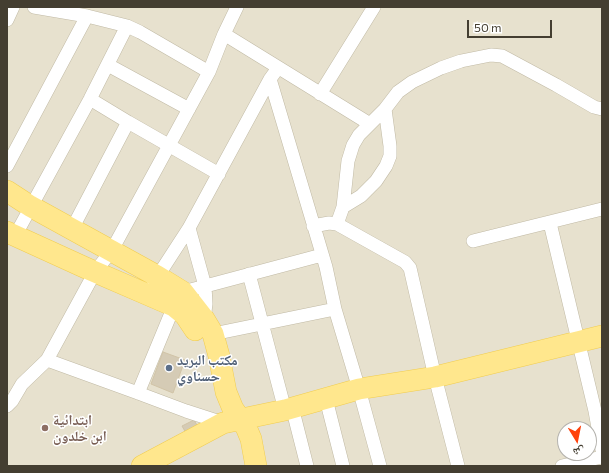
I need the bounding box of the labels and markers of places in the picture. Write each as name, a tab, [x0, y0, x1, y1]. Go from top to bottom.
place label: مكتب البريد حسناوي	[177, 352, 238, 384]
marker: مكتب البريد حسناوي	[164, 363, 174, 373]
place label: ابتدائية ابن خلدون	[53, 412, 107, 444]
marker: ابتدائية ابن خلدون	[40, 423, 50, 433]

